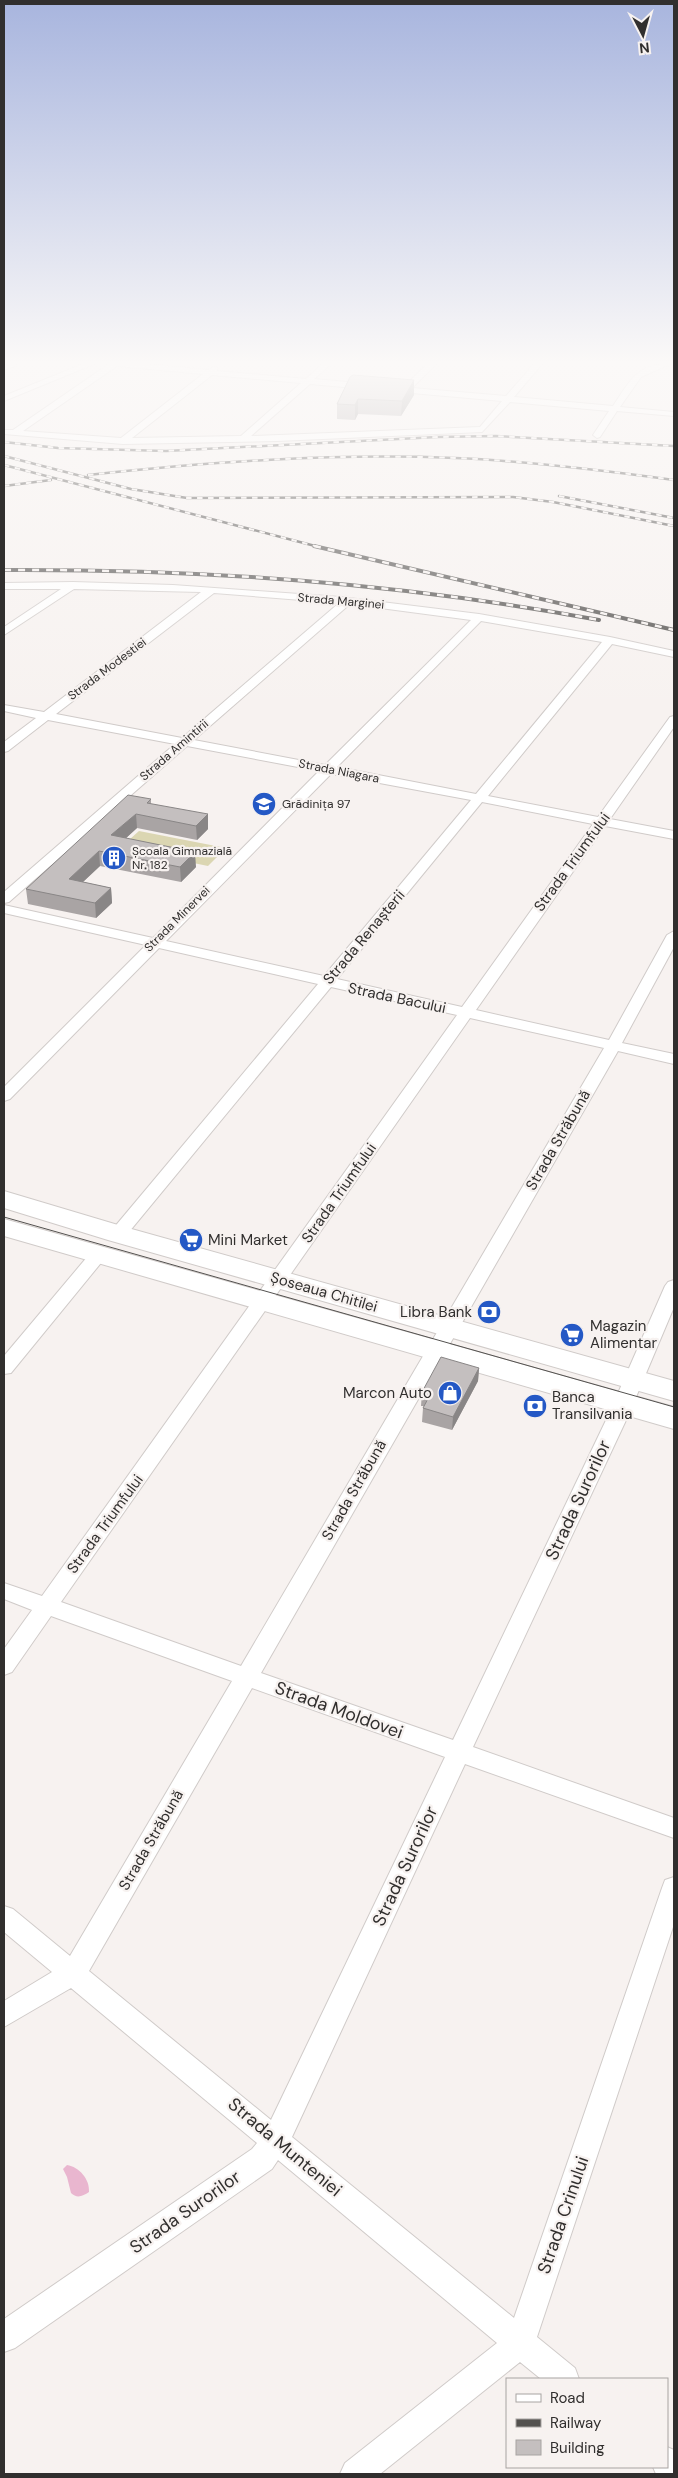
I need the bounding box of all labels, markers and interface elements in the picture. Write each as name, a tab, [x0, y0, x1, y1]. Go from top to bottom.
north arrow	[618, 10, 668, 60]
text: N	[638, 38, 650, 57]
street label: Strada Marginei	[297, 589, 385, 613]
street label: Strada Modestiei	[64, 634, 150, 704]
street label: Strada Amintirii	[136, 716, 212, 784]
street label: Strada Niagara	[297, 755, 381, 787]
school or university icon: Grădinița 97	[251, 791, 277, 817]
place label: Grădinița 97	[282, 796, 350, 812]
street label: Strada Triumfului	[529, 808, 615, 916]
place label: Școala Gimnazială Nr. 182	[132, 843, 232, 873]
building icon: Școala Gimnazială Nr. 182	[101, 845, 127, 871]
street label: Strada Minervei	[141, 883, 213, 955]
street label: Strada Renașterii	[318, 885, 410, 989]
street label: Strada Bacului	[346, 978, 448, 1018]
street label: Strada Străbună	[521, 1086, 595, 1194]
street label: Strada Triumfului	[297, 1139, 381, 1247]
supermarket icon: Mini Market	[178, 1227, 204, 1253]
place label: Mini Market	[208, 1230, 288, 1250]
street label: Șoseaua Chitilei	[268, 1267, 380, 1317]
bank icon: Libra Bank	[476, 1299, 502, 1325]
place label: Libra Bank	[400, 1302, 472, 1322]
place label: Magazin Alimentar	[590, 1316, 657, 1353]
supermarket icon: Magazin Alimentar	[559, 1322, 585, 1348]
shop icon: Marcon Auto	[437, 1380, 463, 1406]
place label: Marcon Auto	[343, 1383, 432, 1403]
place label: Banca Transilvania	[552, 1387, 632, 1424]
bank icon: Banca Transilvania	[522, 1393, 548, 1419]
street label: Strada Străbună	[317, 1436, 391, 1544]
street label: Strada Surorilor	[540, 1436, 616, 1564]
street label: Strada Triumfului	[62, 1470, 148, 1578]
street label: Strada Moldovei	[272, 1676, 406, 1744]
street label: Strada Străbună	[114, 1786, 188, 1894]
street label: Strada Surorilor	[367, 1802, 443, 1930]
street label: Strada Munteniei	[223, 2092, 347, 2202]
street label: Strada Crinului	[532, 2153, 594, 2277]
street label: Strada Surorilor	[125, 2165, 245, 2259]
legend	[506, 2378, 668, 2468]
text: Road	[550, 2388, 585, 2408]
text: Railway	[550, 2413, 602, 2433]
text: Building	[550, 2438, 605, 2458]

